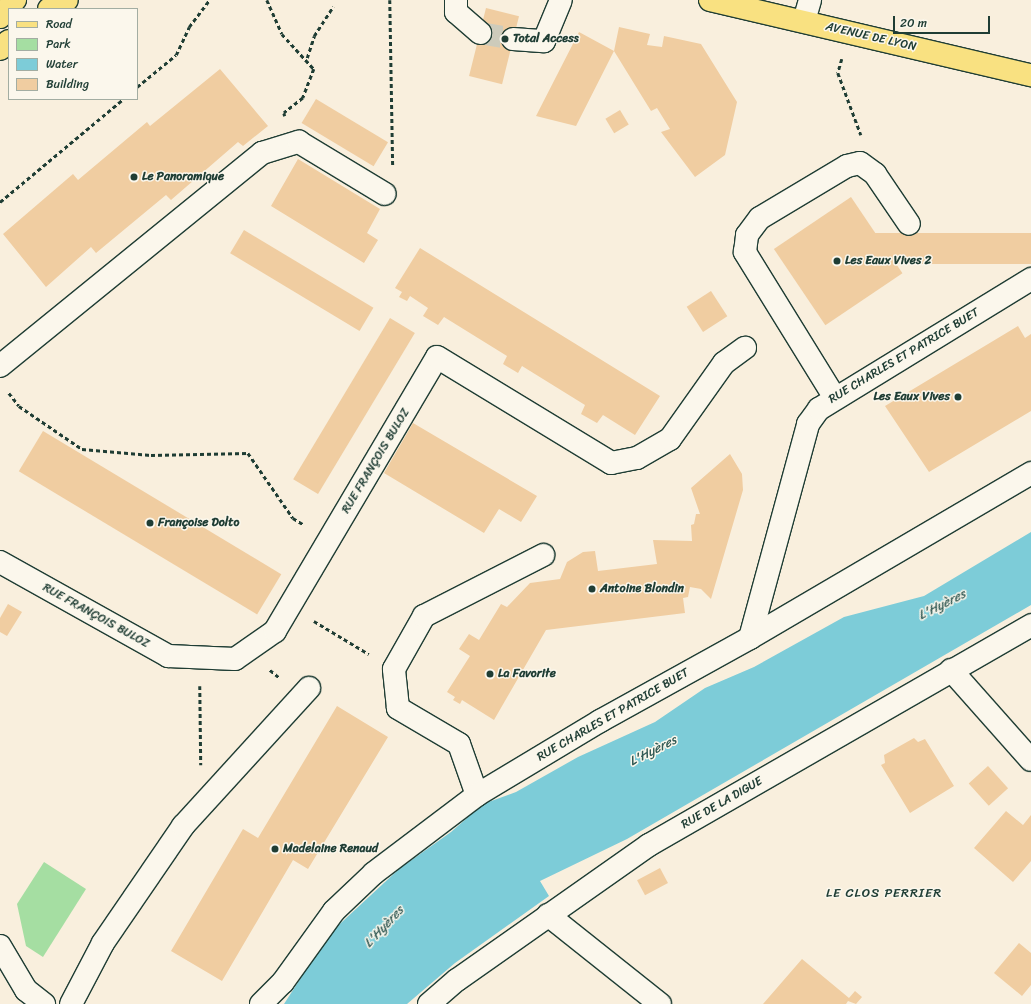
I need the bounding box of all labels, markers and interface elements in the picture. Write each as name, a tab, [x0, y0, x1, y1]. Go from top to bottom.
legend	[8, 8, 138, 100]
scale bar	[895, 8, 992, 34]
text: 20 m	[900, 12, 927, 34]
text: Road	[46, 13, 72, 35]
street label: AVENUE DE LYON	[824, 20, 918, 54]
place label: Total Access	[513, 32, 579, 46]
text: Park	[46, 33, 71, 55]
marker: Total Access	[500, 34, 510, 44]
text: Water	[46, 53, 78, 75]
text: Building	[46, 73, 89, 95]
place label: Le Panoramique	[142, 170, 224, 184]
marker: Le Panoramique	[129, 172, 139, 182]
place label: Les Eaux Vives 2	[845, 254, 931, 268]
marker: Les Eaux Vives 2	[832, 256, 842, 266]
street label: RUE CHARLES ET PATRICE BUET	[826, 305, 982, 407]
place label: Les Eaux Vives	[874, 390, 950, 404]
marker: Les Eaux Vives	[953, 392, 963, 402]
street label: RUE FRANÇOIS BULOZ	[339, 406, 413, 516]
place label: Françoise Dolto	[158, 516, 240, 530]
marker: Françoise Dolto	[145, 518, 155, 528]
street label: RUE FRANÇOIS BULOZ	[40, 580, 152, 652]
place label: Antoine Blondin	[600, 582, 684, 596]
marker: Antoine Blondin	[587, 584, 597, 594]
water label: L'Hyères	[916, 587, 968, 623]
street label: RUE CHARLES ET PATRICE BUET	[535, 666, 691, 764]
place label: La Favorite	[498, 667, 556, 681]
marker: La Favorite	[485, 669, 495, 679]
water label: L'Hyères	[627, 733, 679, 769]
street label: RUE DE LA DIGUE	[678, 774, 766, 832]
place label: Madelaine Renaud	[283, 842, 379, 856]
marker: Madelaine Renaud	[270, 844, 280, 854]
district label: LE CLOS PERRIER	[827, 885, 941, 901]
water label: L'Hyères	[361, 903, 407, 951]

